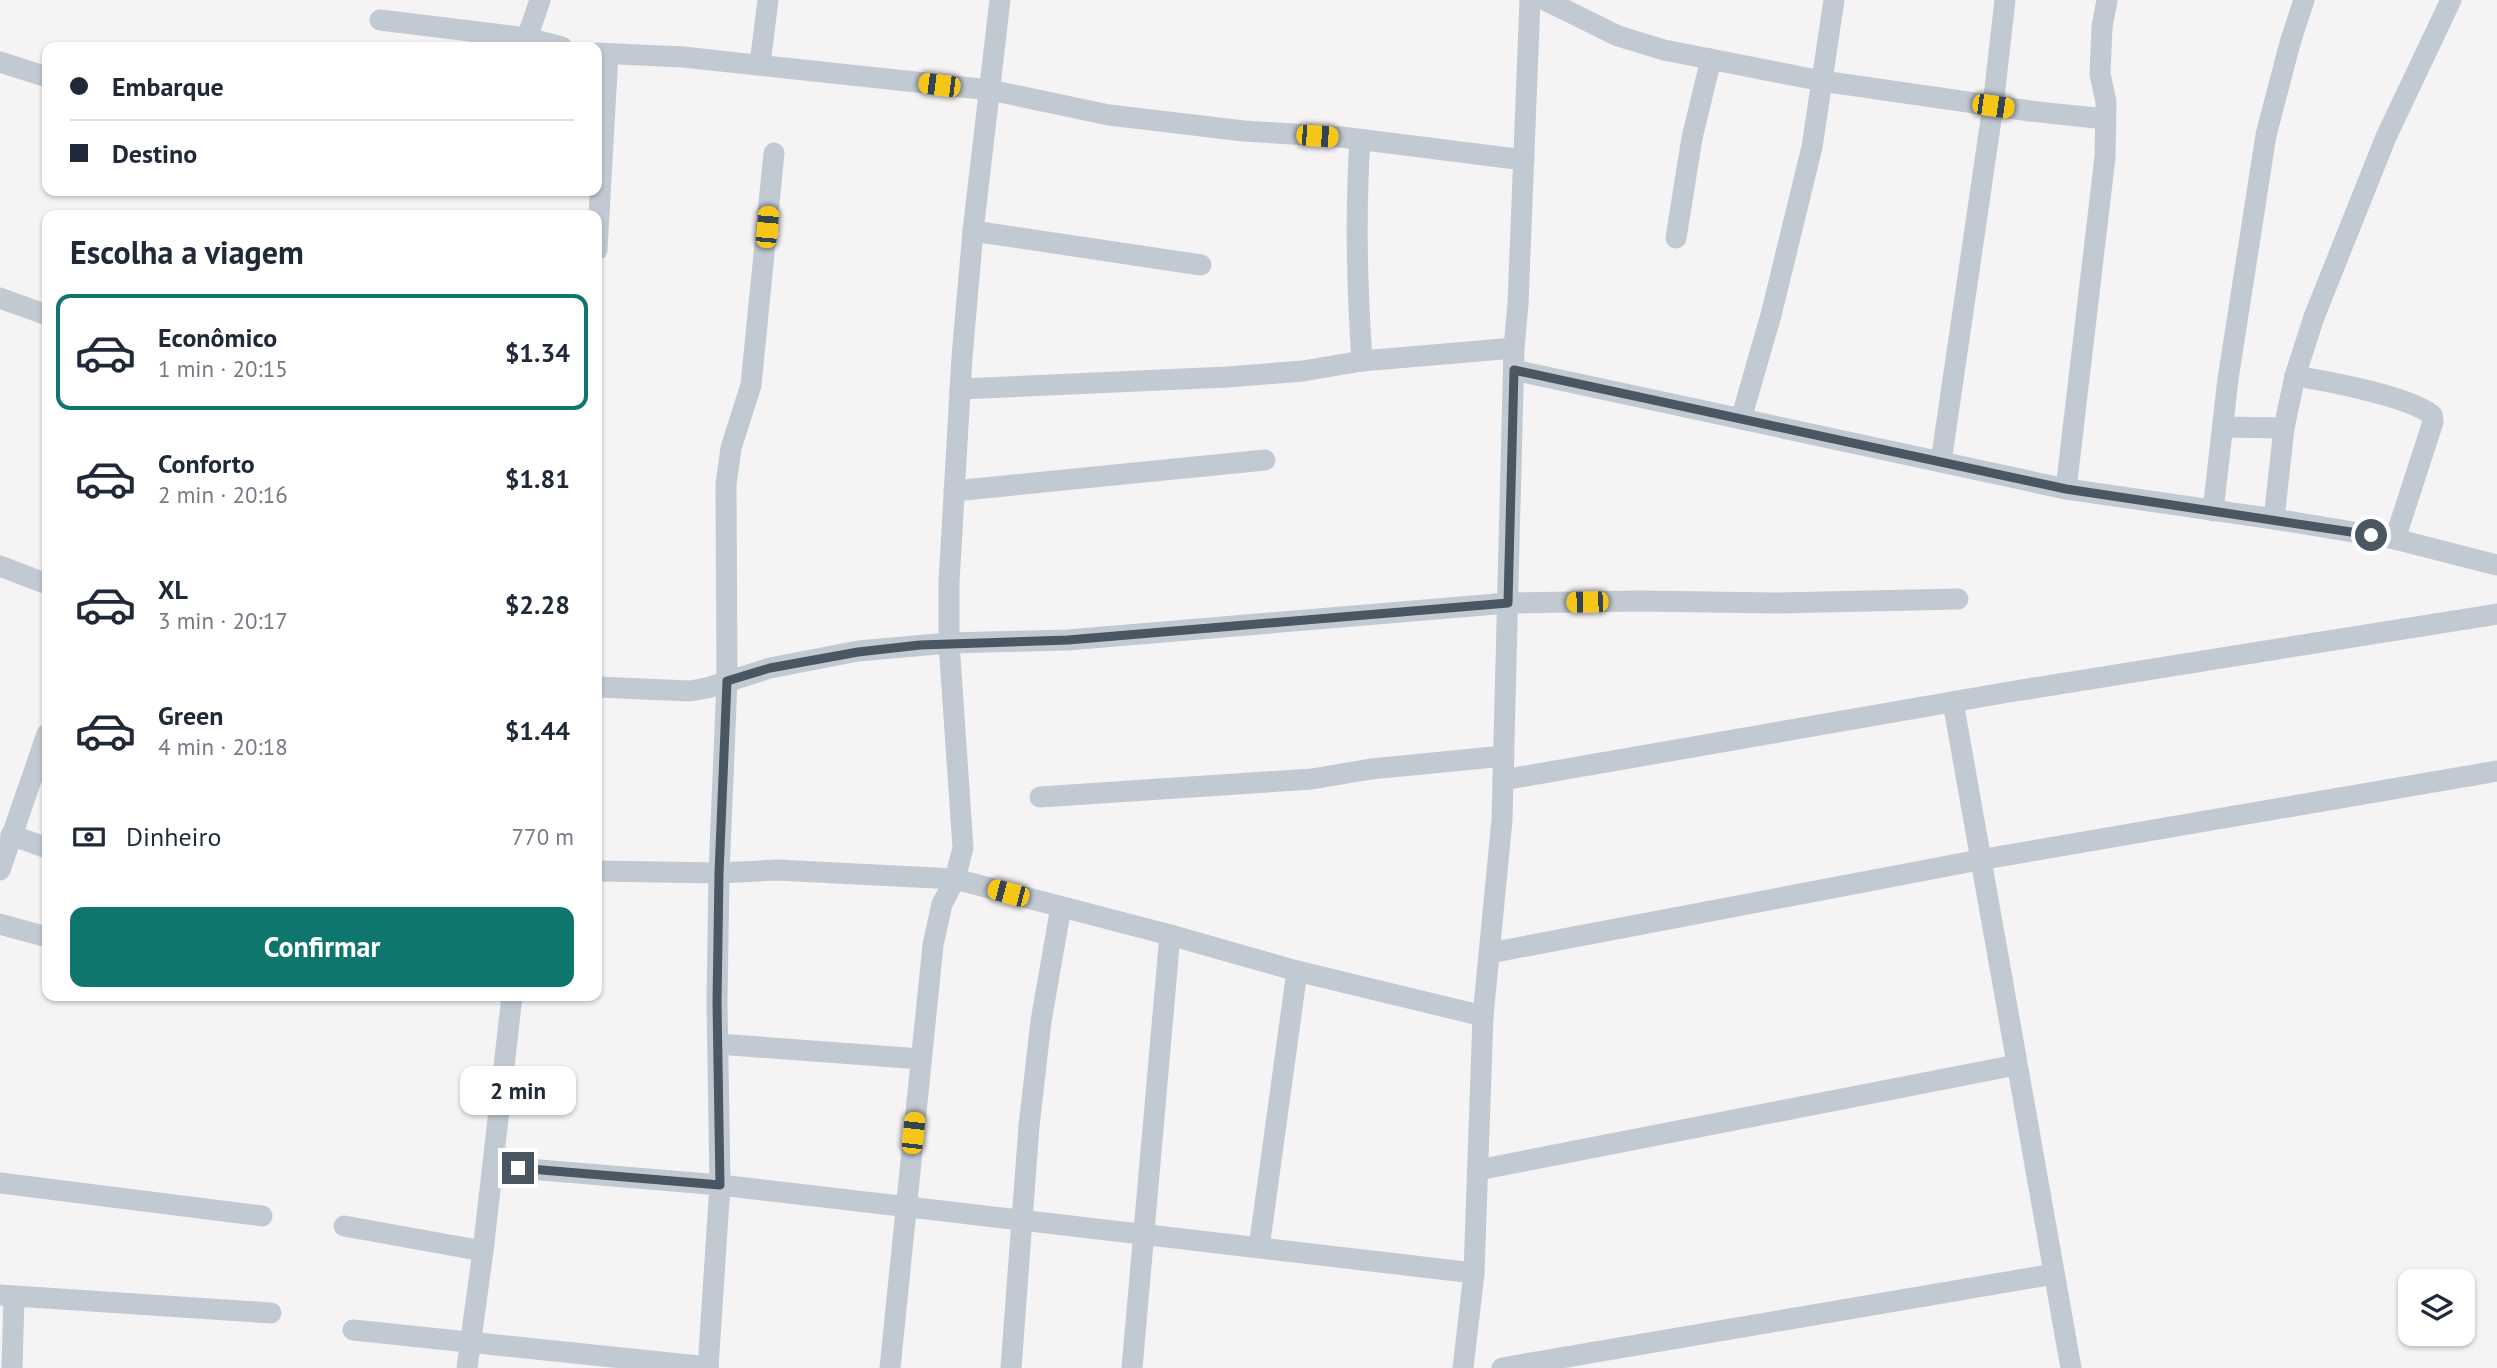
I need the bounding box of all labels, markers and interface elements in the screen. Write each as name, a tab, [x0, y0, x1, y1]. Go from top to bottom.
text: Embarque	[112, 70, 224, 103]
car	[917, 72, 962, 98]
car	[1971, 93, 2016, 119]
car	[1296, 124, 1339, 148]
text: Destino	[112, 137, 197, 170]
car	[755, 205, 780, 249]
text: Escolha a viagem	[70, 231, 304, 273]
icon: car	[74, 321, 137, 384]
text: Econômico	[158, 321, 277, 354]
text: $1.34	[505, 336, 570, 369]
text: 1 min · 20:15	[158, 354, 288, 383]
icon: car	[74, 447, 137, 510]
text: Conforto	[158, 447, 255, 480]
text: $1.81	[505, 462, 570, 495]
text: 2 min · 20:16	[158, 480, 288, 509]
route start	[2355, 519, 2387, 551]
icon: car	[74, 573, 137, 636]
text: XL	[158, 573, 188, 606]
text: $2.28	[505, 588, 570, 621]
car	[1566, 591, 1609, 613]
text: 3 min · 20:17	[158, 606, 288, 635]
icon: car	[74, 699, 137, 762]
text: Green	[158, 699, 223, 732]
text: $1.44	[505, 714, 570, 747]
text: 4 min · 20:18	[158, 732, 288, 761]
icon: cash	[70, 818, 108, 856]
text: Dinheiro	[126, 820, 221, 853]
text: 770 m	[512, 822, 574, 851]
car	[985, 877, 1032, 909]
button: Confirmar	[70, 907, 574, 987]
callout: 2 min	[460, 1066, 576, 1116]
text: 2 min	[490, 1076, 546, 1105]
car	[901, 1111, 926, 1155]
route end	[502, 1152, 534, 1184]
map controls	[2398, 1269, 2475, 1346]
button: layers	[2398, 1269, 2475, 1346]

